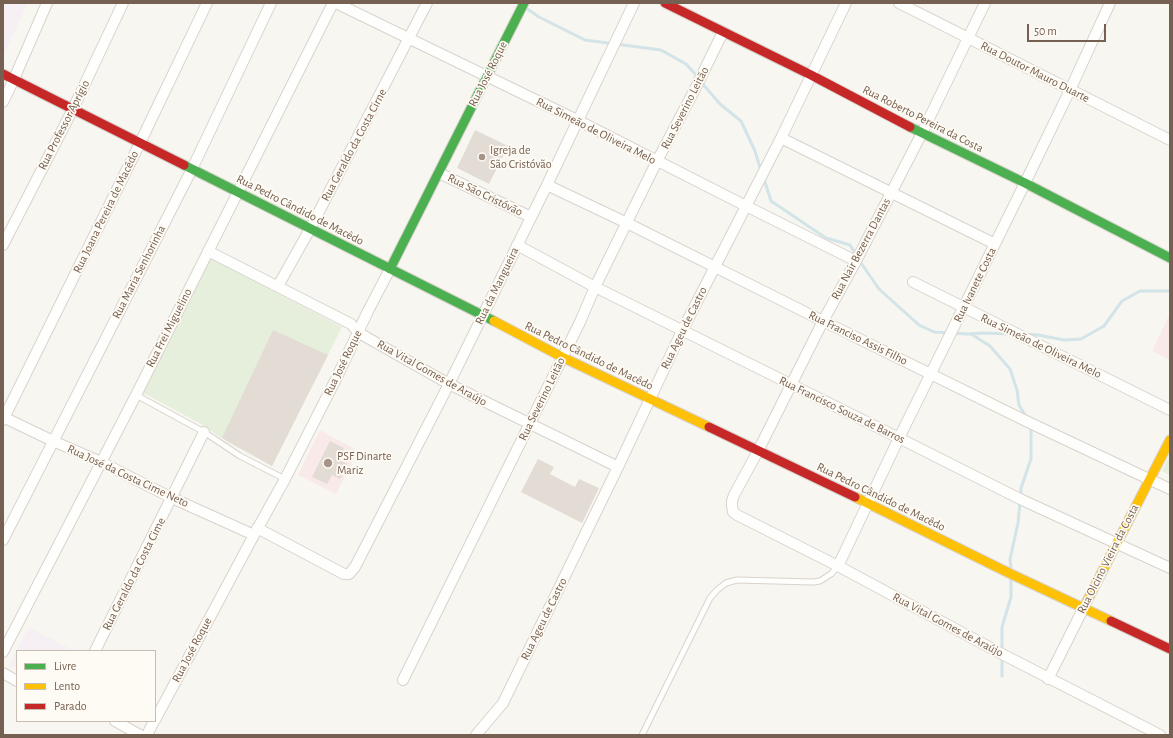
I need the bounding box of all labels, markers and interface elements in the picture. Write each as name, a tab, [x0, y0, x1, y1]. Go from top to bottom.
scale bar	[1029, 16, 1108, 42]
text: 50 m	[1034, 25, 1057, 37]
street label: Rua Doutor Mauro Duarte	[978, 38, 1092, 106]
street label: Rua José Roque	[465, 39, 511, 109]
street label: Rua Severino Leitão	[658, 64, 712, 152]
street label: Rua Professor Aprígio	[35, 78, 93, 172]
street label: Rua Roberto Pereira da Costa	[860, 82, 986, 156]
street label: Rua Geraldo da Costa Cirne	[318, 86, 390, 204]
street label: Rua Simeão de Oliveira Melo	[534, 94, 658, 168]
place label: Igreja de São Cristóvão	[490, 143, 552, 171]
street label: Rua Joana Pereira de Macêdo	[70, 148, 142, 276]
marker: Igreja de São Cristóvão	[477, 152, 487, 162]
street label: Rua São Cristóvão	[445, 171, 525, 219]
street label: Rua Pedro Cândido de Macêdo	[234, 172, 366, 248]
street label: Rua Nair Bezerra Dantas	[828, 196, 894, 302]
street label: Rua Maria Senhorinha	[109, 223, 169, 321]
street label: Rua da Mangueira	[472, 245, 522, 327]
street label: Rua Ivanete Costa	[951, 245, 999, 325]
street label: Rua Ageu de Castro	[658, 284, 710, 372]
street label: Rua Frei Miguelino	[143, 286, 195, 370]
street label: Rua Franciso Assis Filho	[806, 308, 910, 368]
street label: Rua Simeão de Oliveira Melo	[978, 310, 1104, 382]
street label: Rua Pedro Cândido de Macêdo	[522, 319, 656, 393]
street label: Rua José Roque	[321, 328, 365, 398]
street label: Rua Vital Gomes de Araújo	[375, 337, 489, 409]
street label: Rua Severino Leitão	[516, 355, 568, 443]
street label: Rua Francisco Souza de Barros	[777, 373, 907, 447]
street label: Rua José da Costa Cime Neto	[65, 442, 191, 510]
place label: PSF Dinarte Mariz	[337, 449, 391, 477]
marker: PSF Dinarte Mariz	[322, 457, 334, 469]
street label: Rua Pedro Cândido de Macêdo	[814, 460, 948, 534]
street label: Rua Olcino Vieira da Costa	[1074, 502, 1142, 616]
street label: Rua Geraldo da Costa Cime	[99, 515, 169, 633]
street label: Rua Ageu de Castro	[518, 575, 570, 663]
street label: Rua Vital Gomes de Araújo	[890, 590, 1006, 660]
street label: Rua José Roque	[169, 615, 215, 685]
legend	[16, 650, 156, 722]
text: Livre	[54, 660, 76, 672]
text: Lento	[54, 680, 80, 692]
text: Parado	[54, 700, 87, 712]

